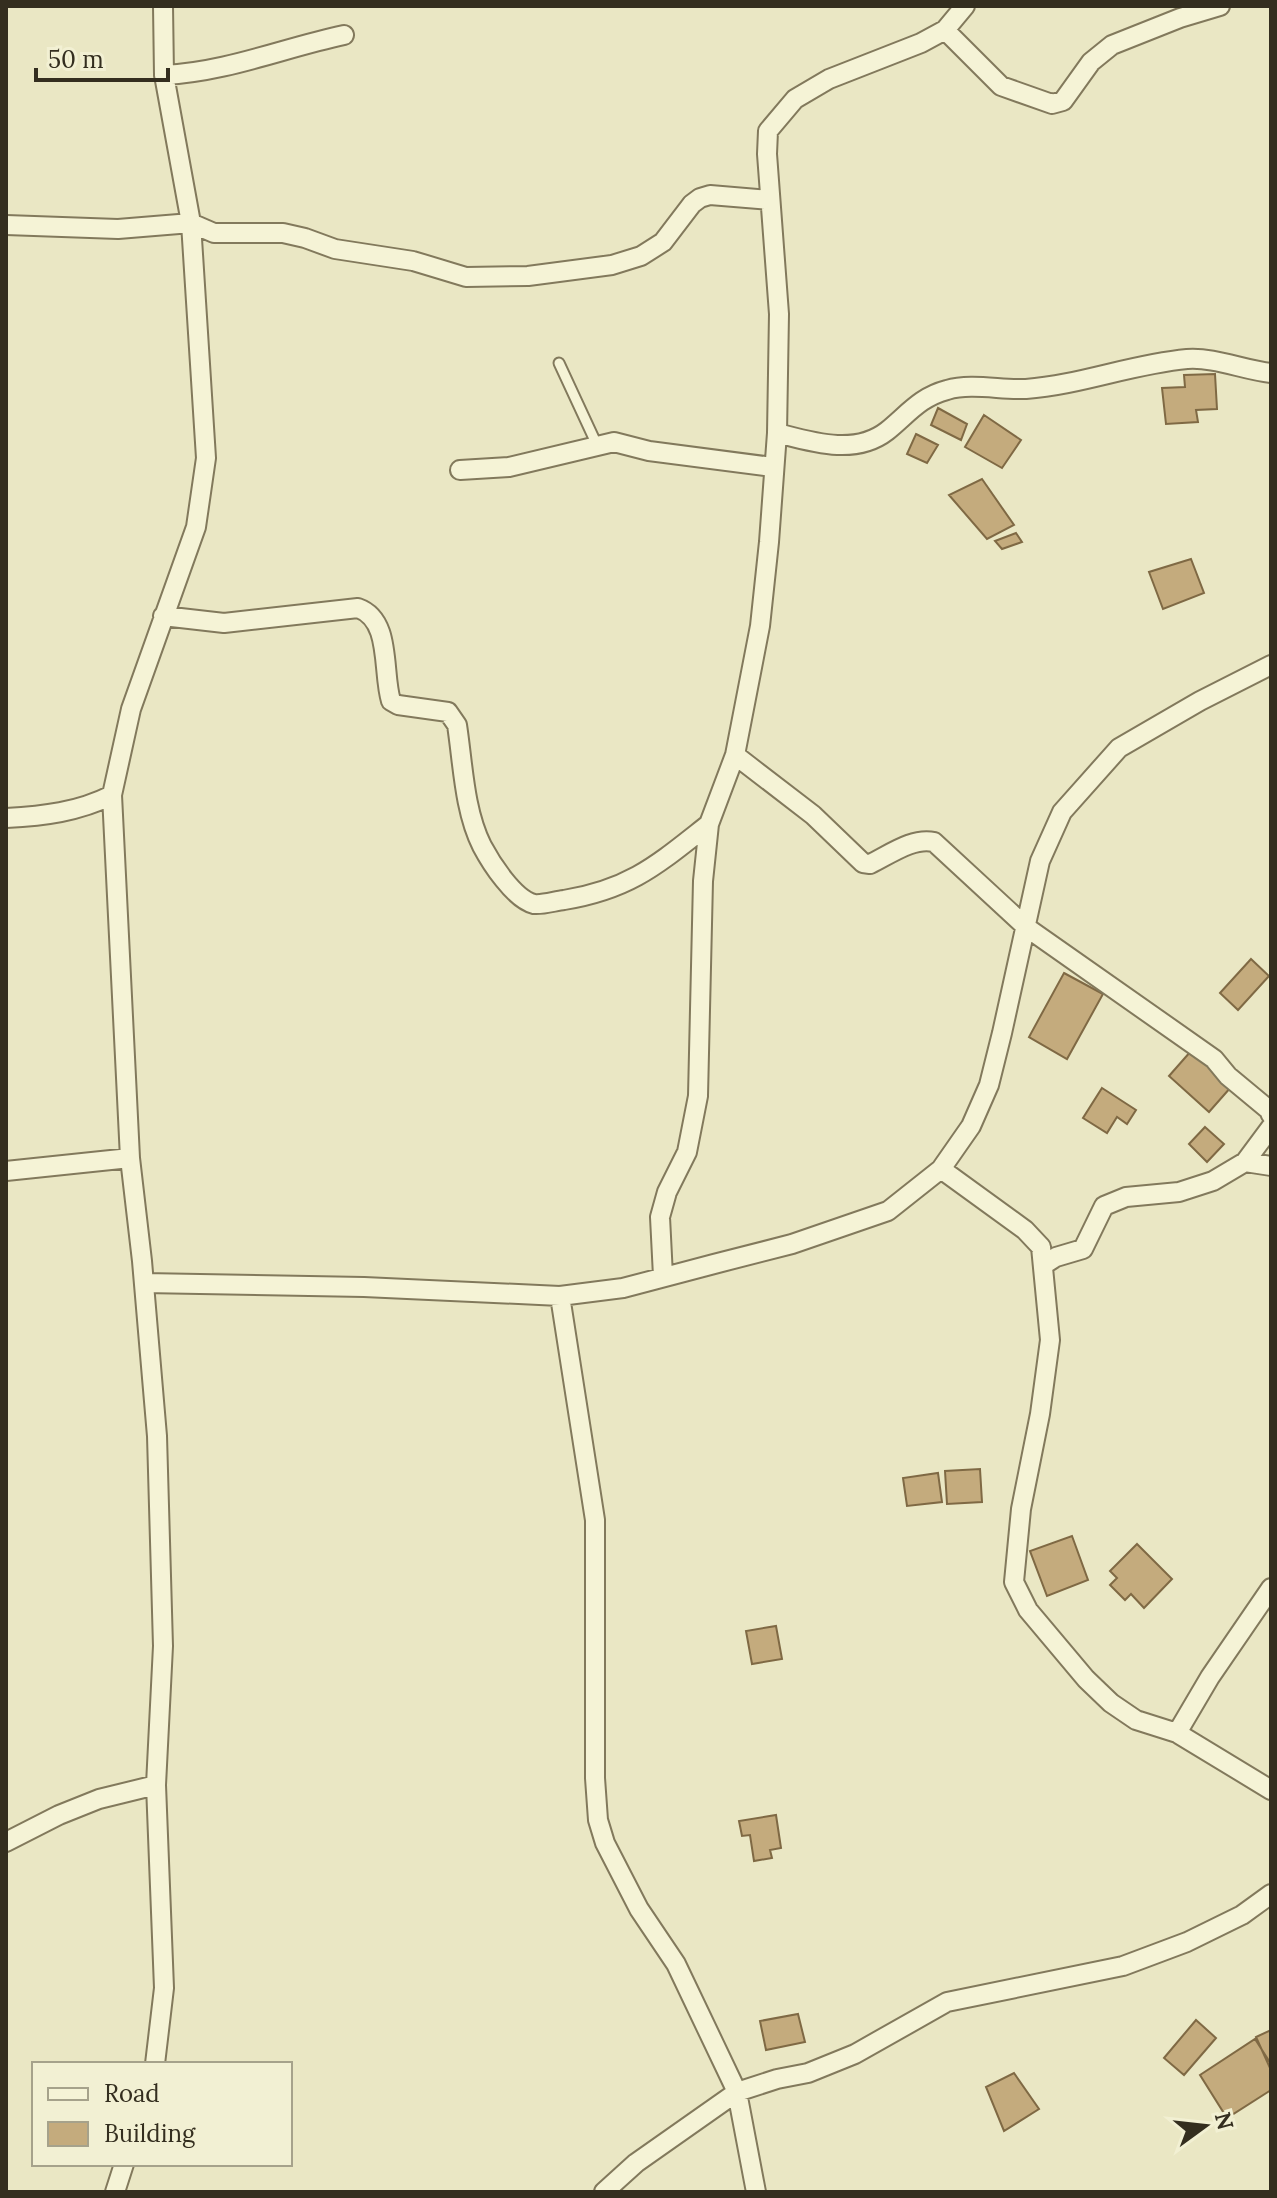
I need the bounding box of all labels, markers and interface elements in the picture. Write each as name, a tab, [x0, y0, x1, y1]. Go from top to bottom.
scale bar	[36, 32, 168, 82]
text: 50 m	[48, 44, 104, 75]
legend	[32, 2062, 292, 2166]
text: Road	[104, 2078, 160, 2109]
north arrow	[1165, 2086, 1245, 2166]
text: N	[1209, 2109, 1240, 2133]
text: Building	[104, 2118, 196, 2149]

